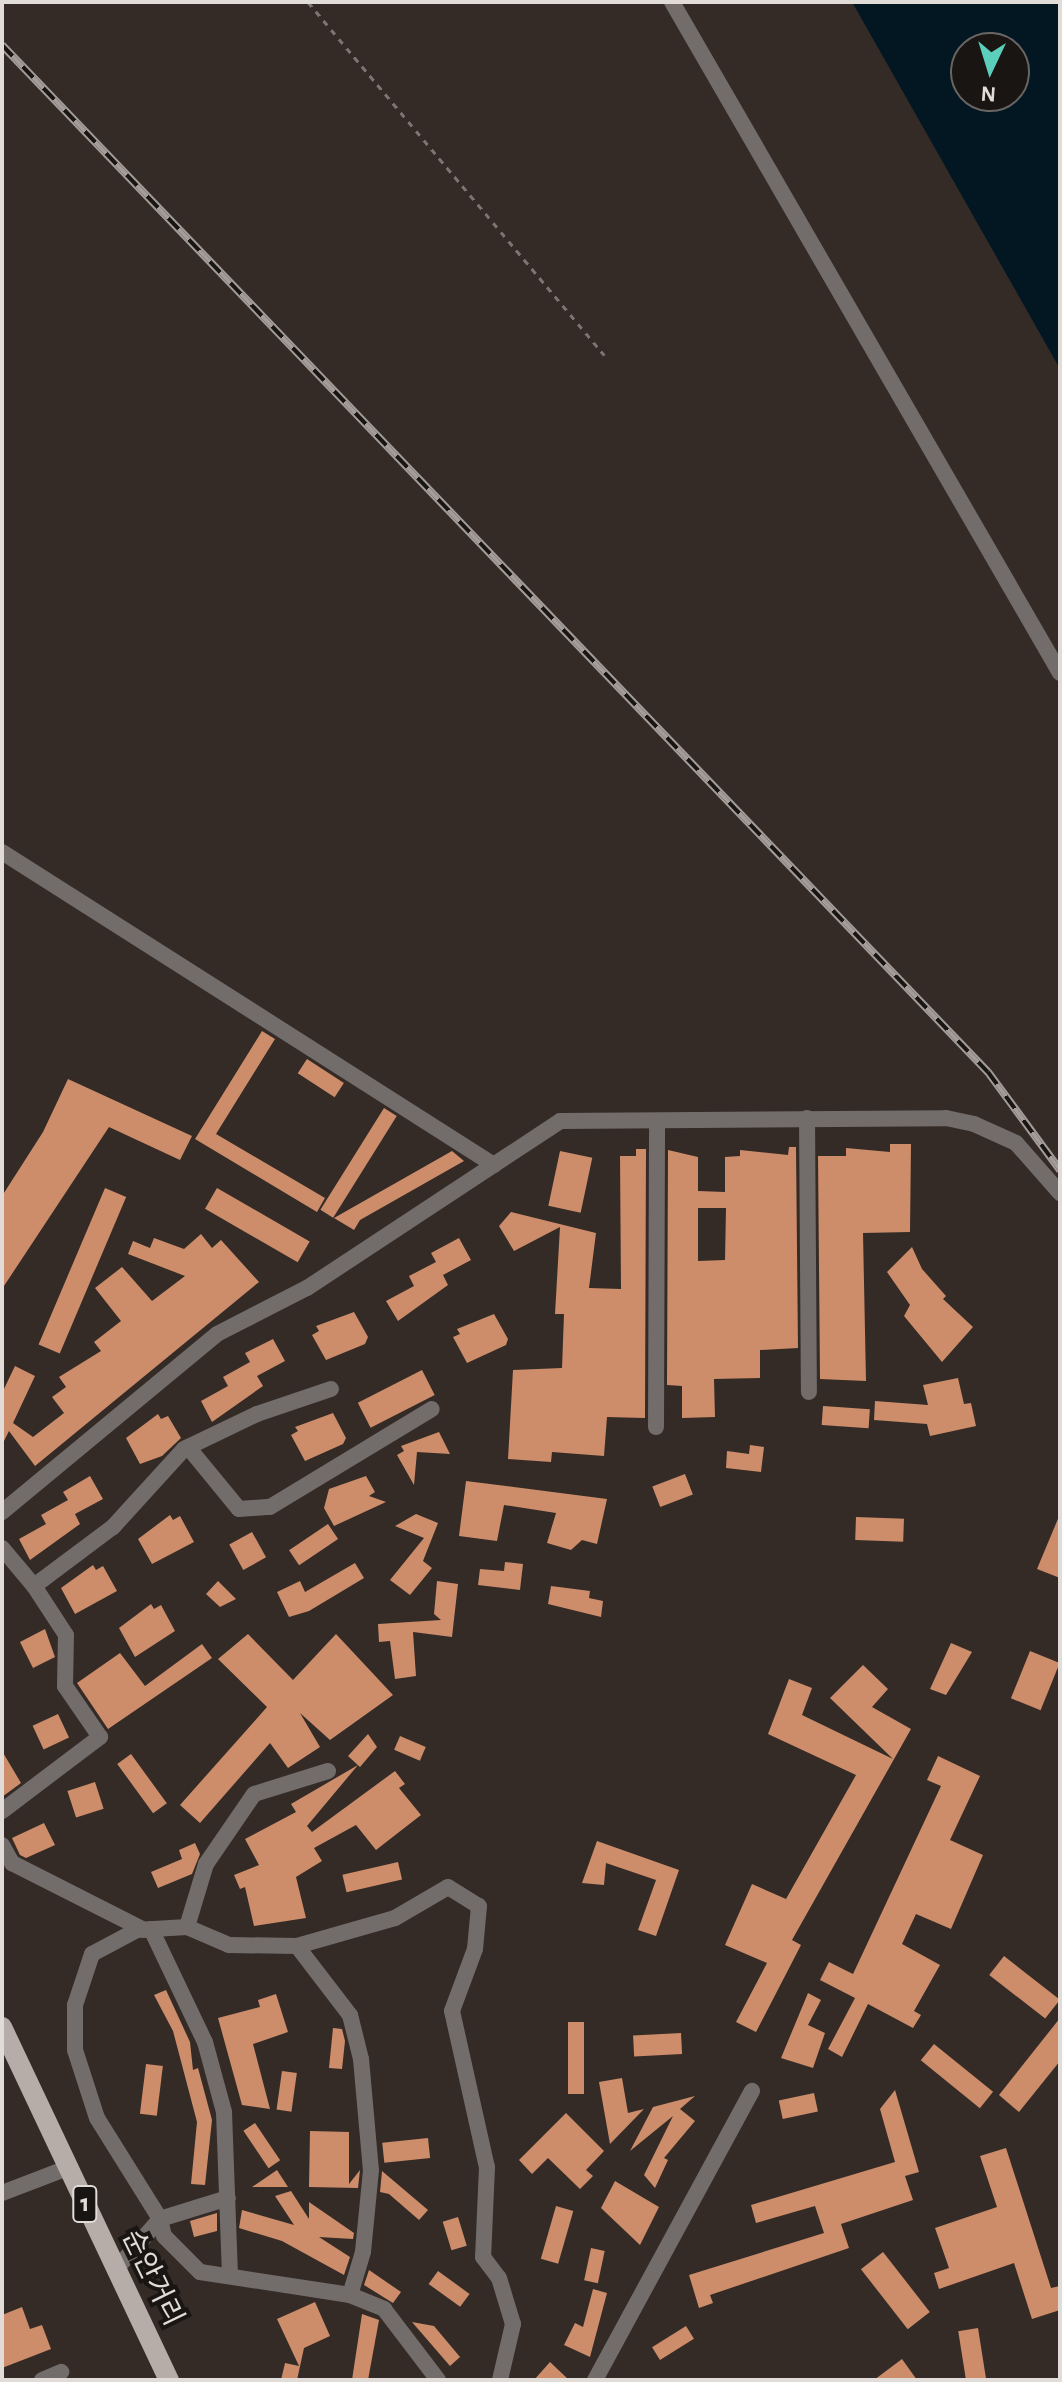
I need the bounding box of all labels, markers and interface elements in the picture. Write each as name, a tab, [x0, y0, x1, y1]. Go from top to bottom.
north arrow	[950, 32, 1030, 112]
text: N	[980, 82, 997, 105]
road number: 1	[71, 2182, 99, 2226]
street label: 순안거리	[114, 2224, 190, 2332]

